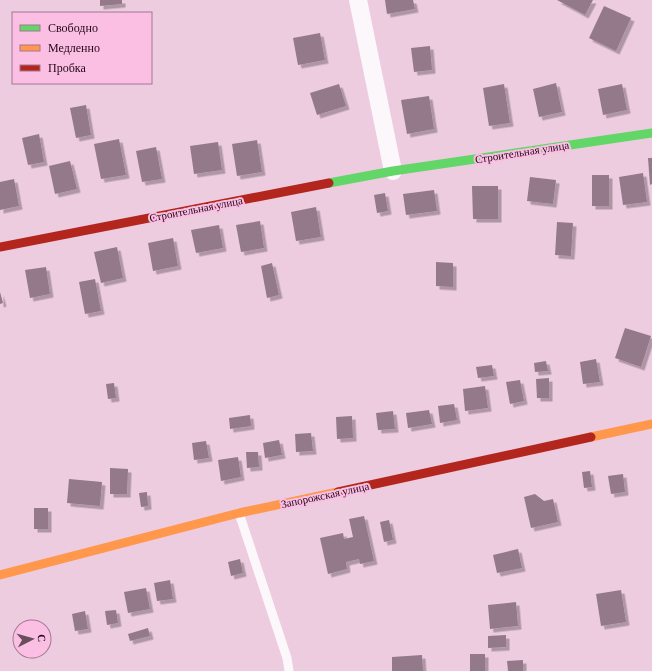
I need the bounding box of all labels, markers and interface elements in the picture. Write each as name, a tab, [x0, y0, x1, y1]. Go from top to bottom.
legend	[12, 12, 152, 84]
text: Свободно	[48, 21, 98, 35]
text: Медленно	[48, 41, 100, 55]
text: Пробка	[48, 61, 86, 75]
street label: Строительная улица	[474, 139, 570, 165]
street label: Строительная улица	[148, 194, 244, 224]
street label: Запорожская улица	[280, 480, 370, 510]
north arrow	[12, 619, 52, 659]
text: С	[36, 633, 48, 643]

